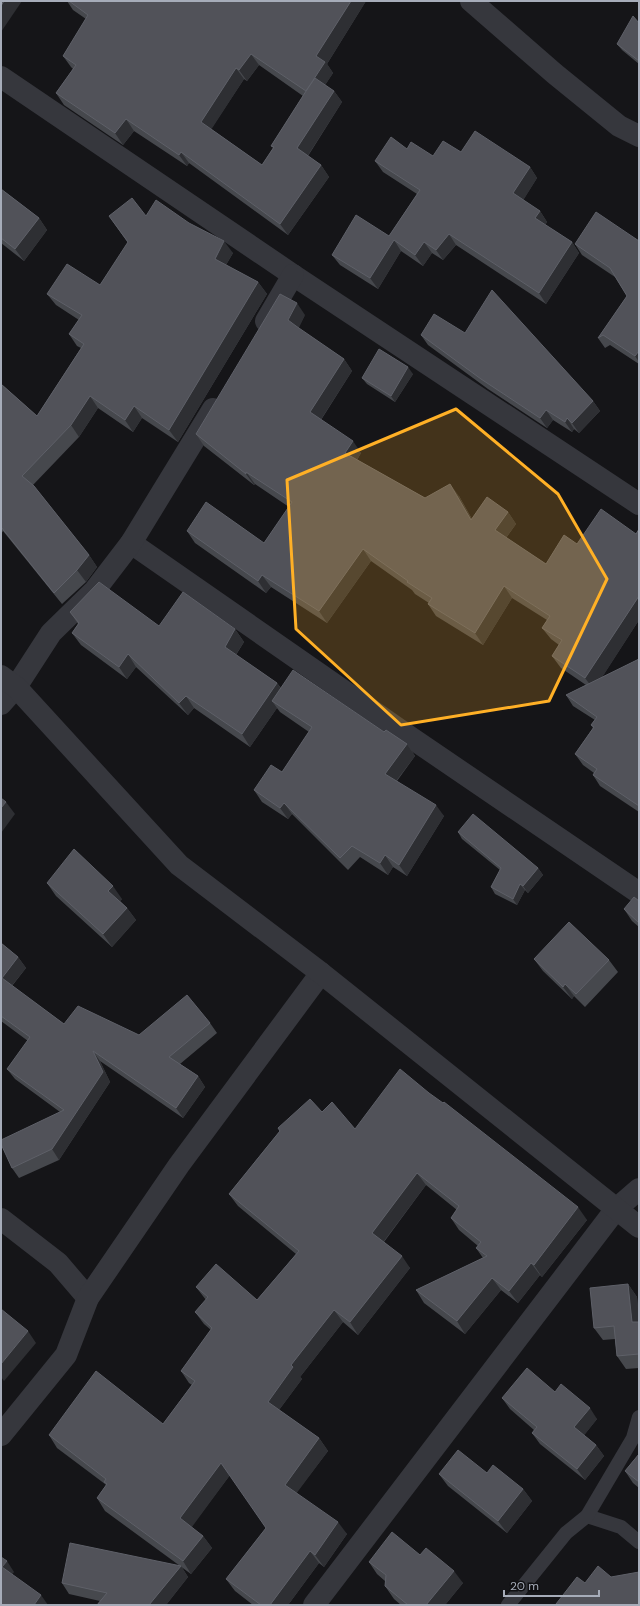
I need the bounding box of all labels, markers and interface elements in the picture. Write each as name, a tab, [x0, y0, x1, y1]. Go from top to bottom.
scale bar	[504, 1572, 599, 1598]
text: 20 m	[510, 1578, 539, 1594]

